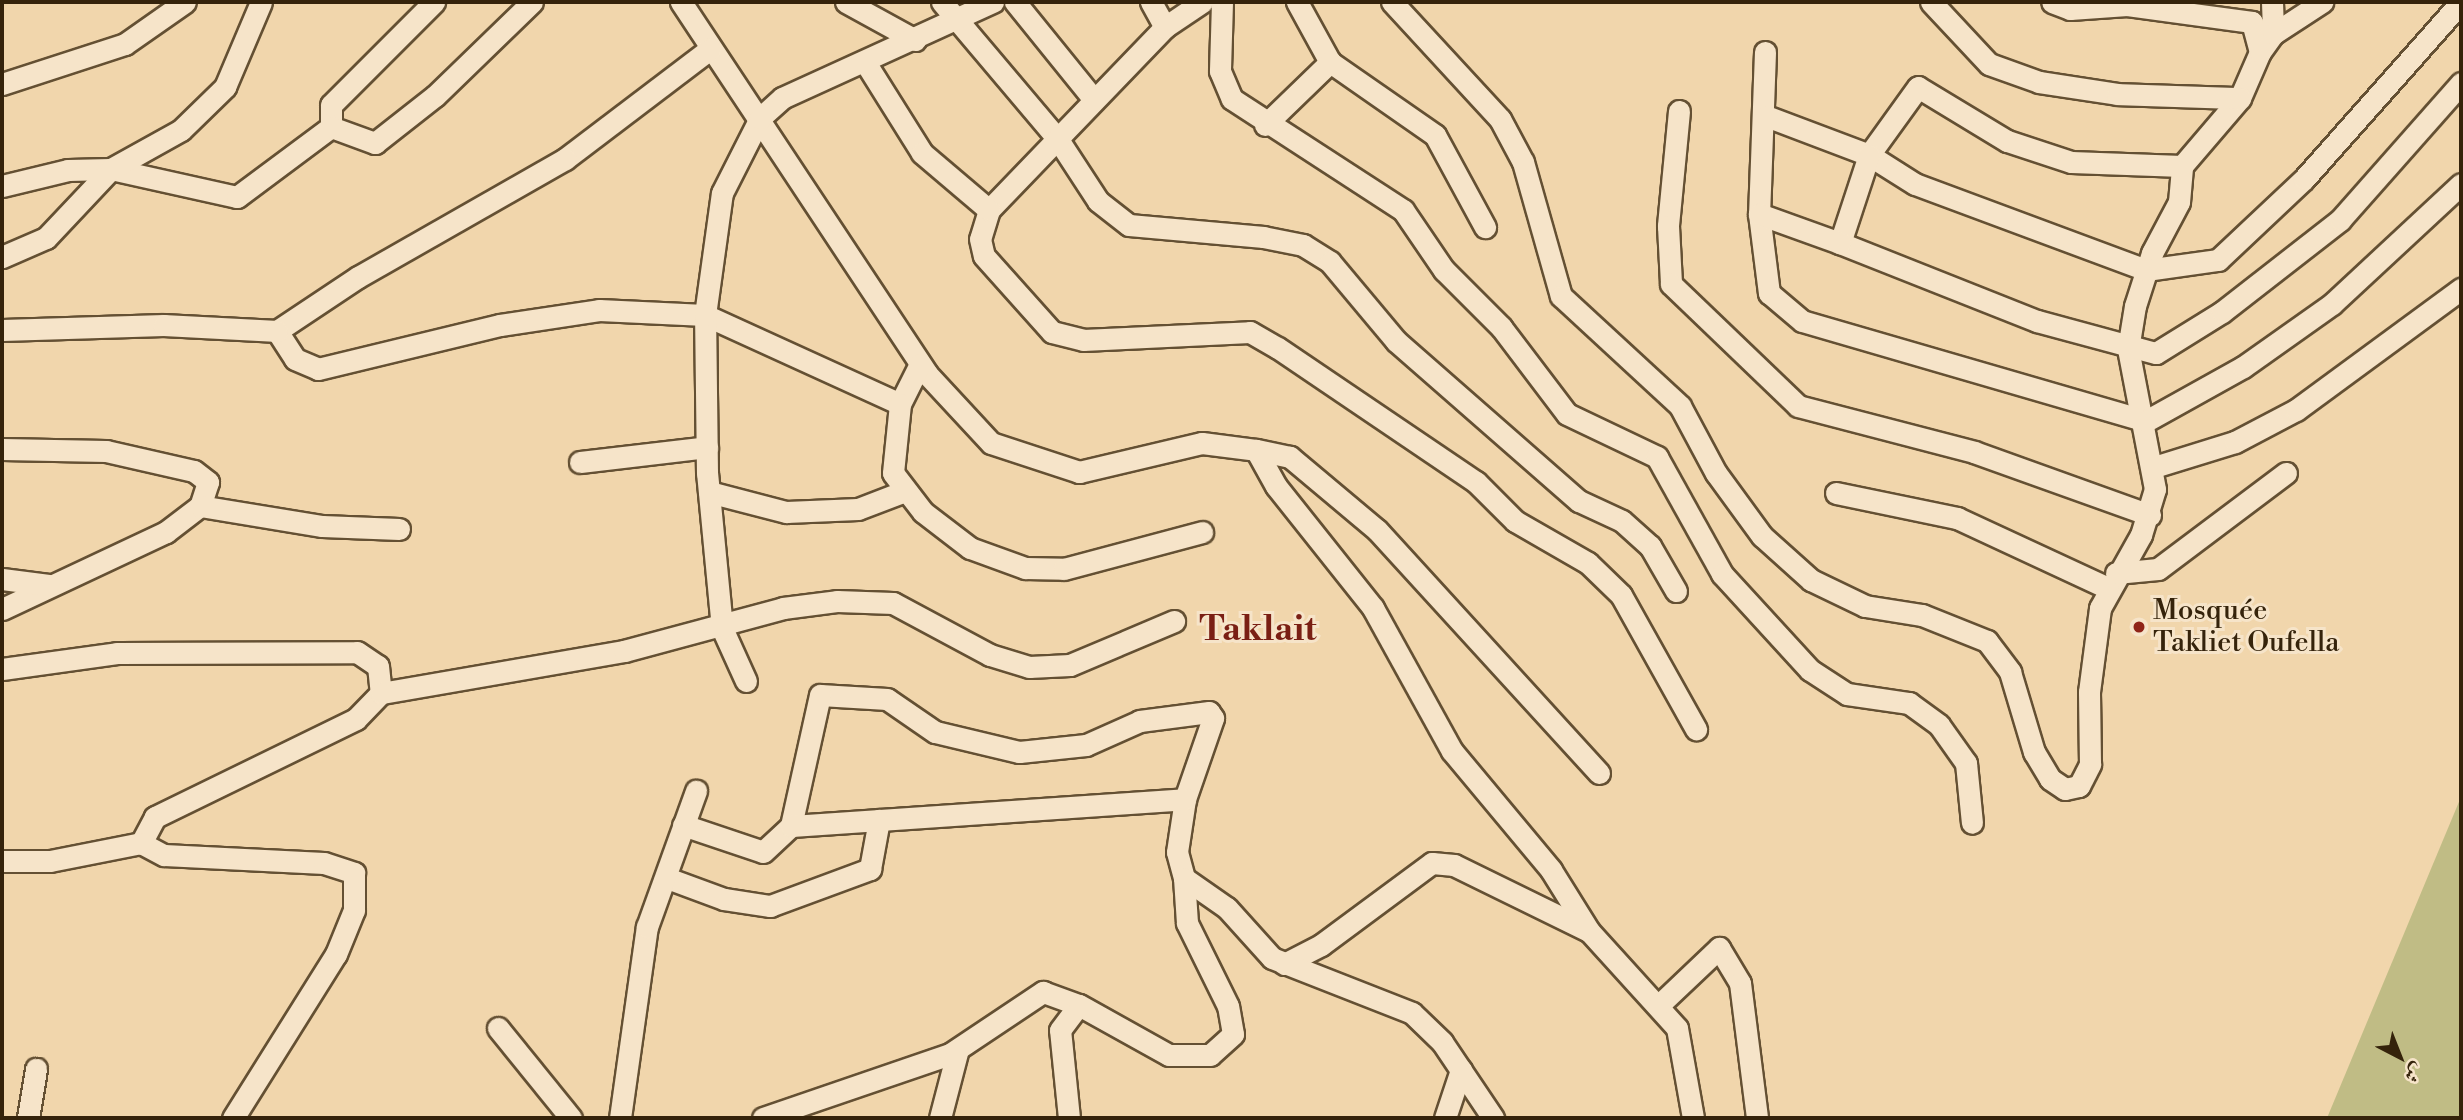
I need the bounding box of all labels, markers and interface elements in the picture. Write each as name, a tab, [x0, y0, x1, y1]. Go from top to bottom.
place label: Mosquée Takliet Oufella	[2153, 594, 2340, 660]
district label: Taklait	[1199, 609, 1317, 651]
marker: Mosquée Takliet Oufella	[2131, 619, 2147, 635]
north arrow	[2365, 1022, 2435, 1092]
text: ش	[2399, 1057, 2429, 1088]

